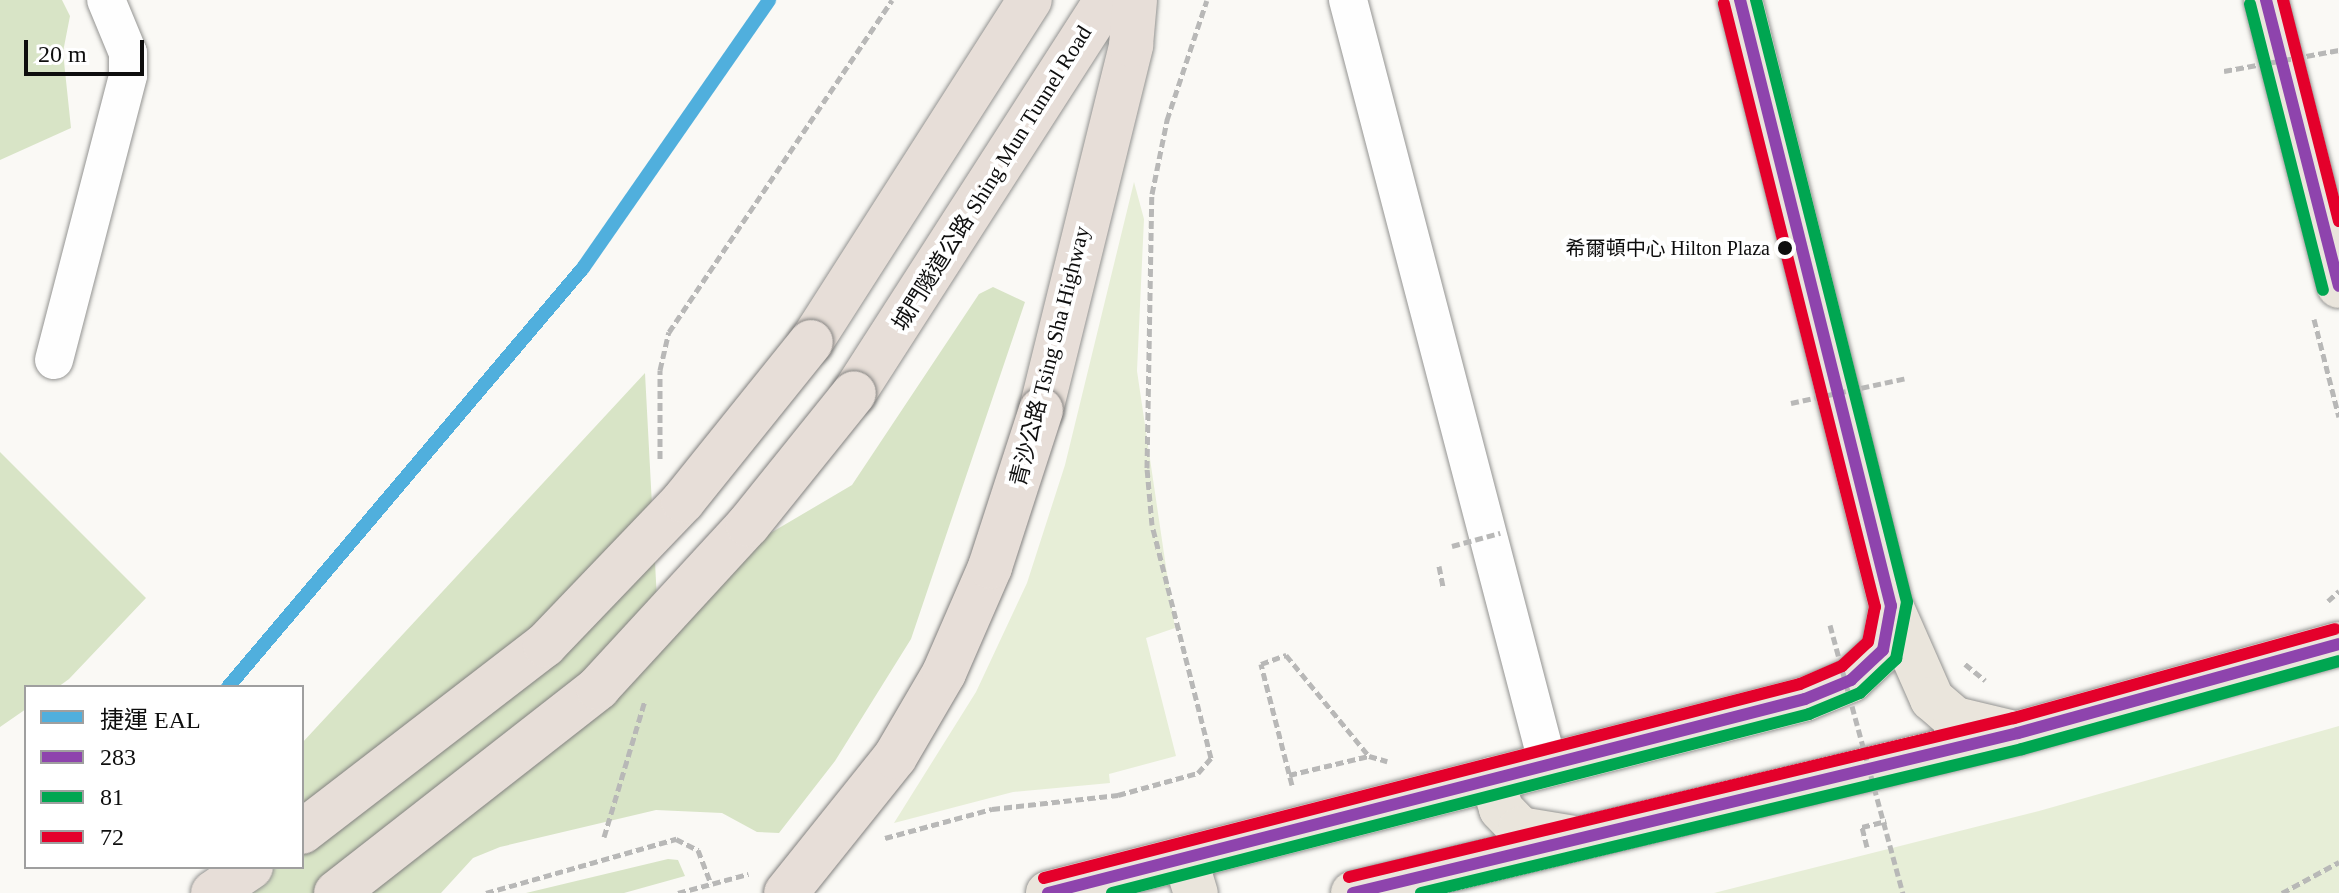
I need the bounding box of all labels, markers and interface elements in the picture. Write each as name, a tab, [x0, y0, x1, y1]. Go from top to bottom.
street label: 城門隧道公路 Shing Mun Tunnel Road	[887, 21, 1097, 335]
scale bar	[28, 24, 148, 74]
text: 20 m	[38, 41, 87, 67]
street label: 青沙公路 Tsing Sha Highway	[1005, 223, 1095, 489]
place label: 希爾頓中心 Hilton Plaza	[1566, 236, 1770, 260]
marker: 希爾頓中心 Hilton Plaza	[1777, 240, 1793, 256]
legend	[24, 685, 304, 869]
text: 捷運 EAL	[100, 707, 201, 733]
text: 283	[100, 744, 136, 770]
text: 81	[100, 784, 124, 810]
text: 72	[100, 824, 124, 850]

